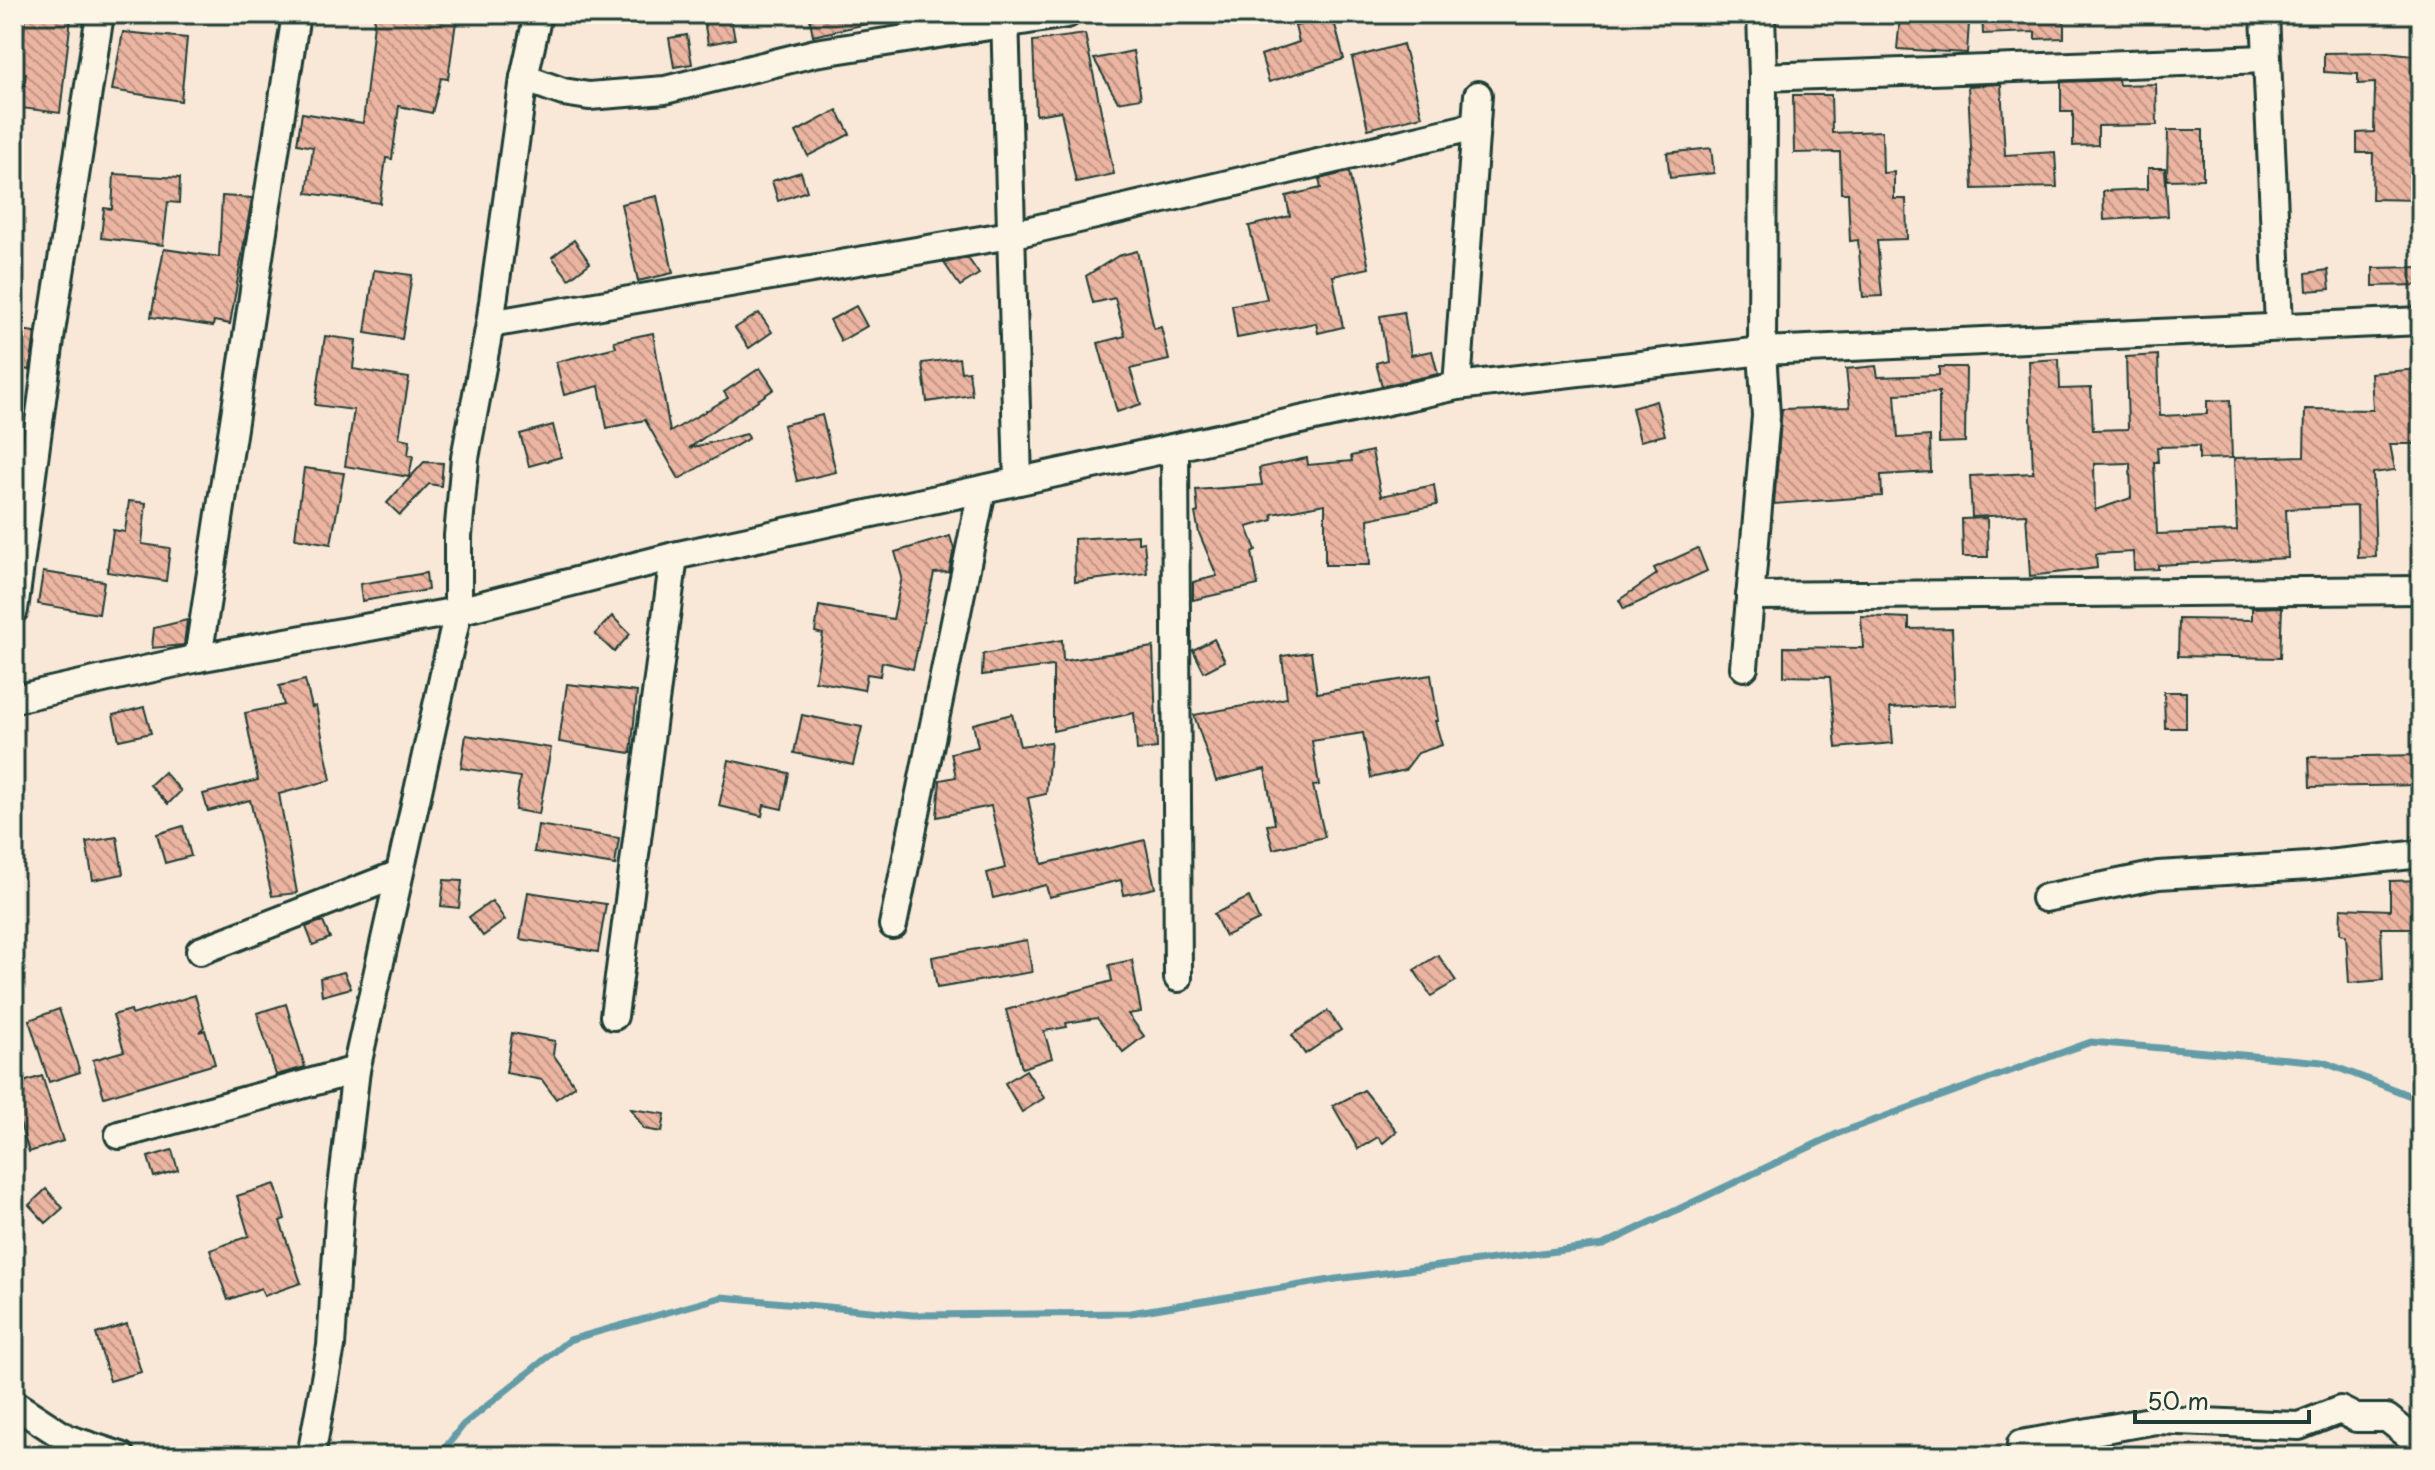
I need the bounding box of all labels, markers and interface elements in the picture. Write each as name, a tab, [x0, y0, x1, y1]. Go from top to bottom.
scale bar	[2135, 1374, 2309, 1424]
text: 50 m	[2147, 1382, 2209, 1418]

